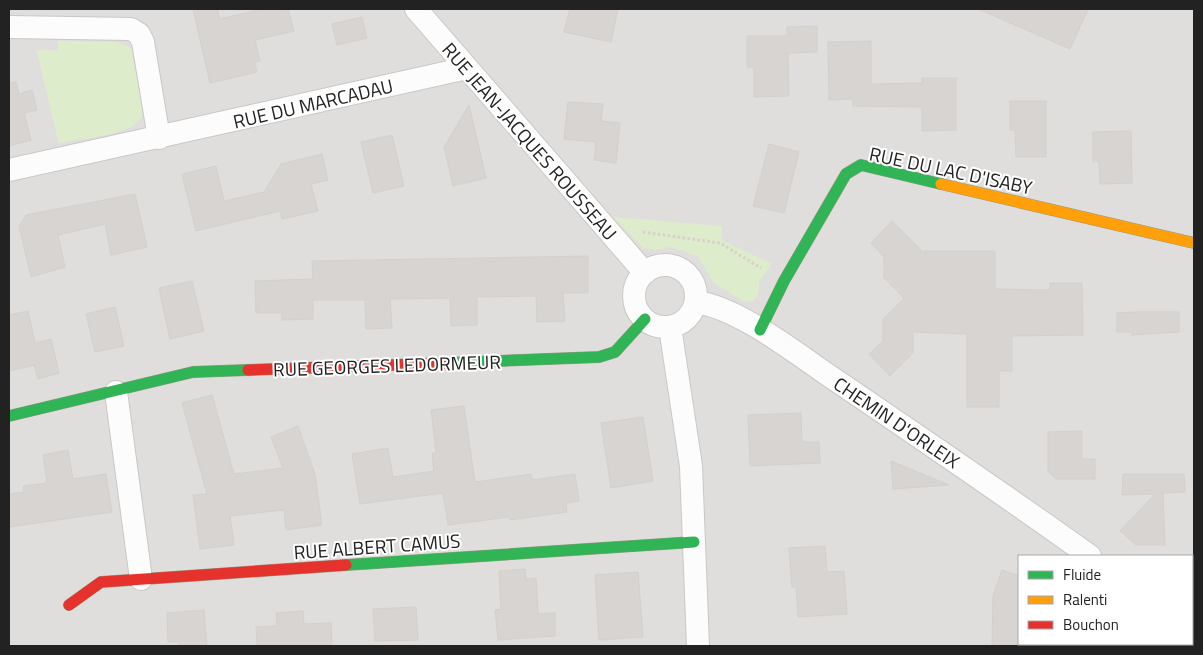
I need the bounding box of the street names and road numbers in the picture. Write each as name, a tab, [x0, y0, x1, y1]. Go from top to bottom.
street label: RUE JEAN-JACQUES ROUSSEAU	[436, 36, 624, 246]
street label: RUE DU MARCADAU	[230, 70, 396, 136]
street label: RUE DU LAC D'ISABY	[867, 139, 1036, 202]
street label: RUE GEORGES LEDORMEUR	[273, 347, 501, 383]
street label: CHEMIN D'ORLEIX	[828, 369, 966, 475]
street label: RUE ALBERT CAMUS	[293, 526, 461, 566]

